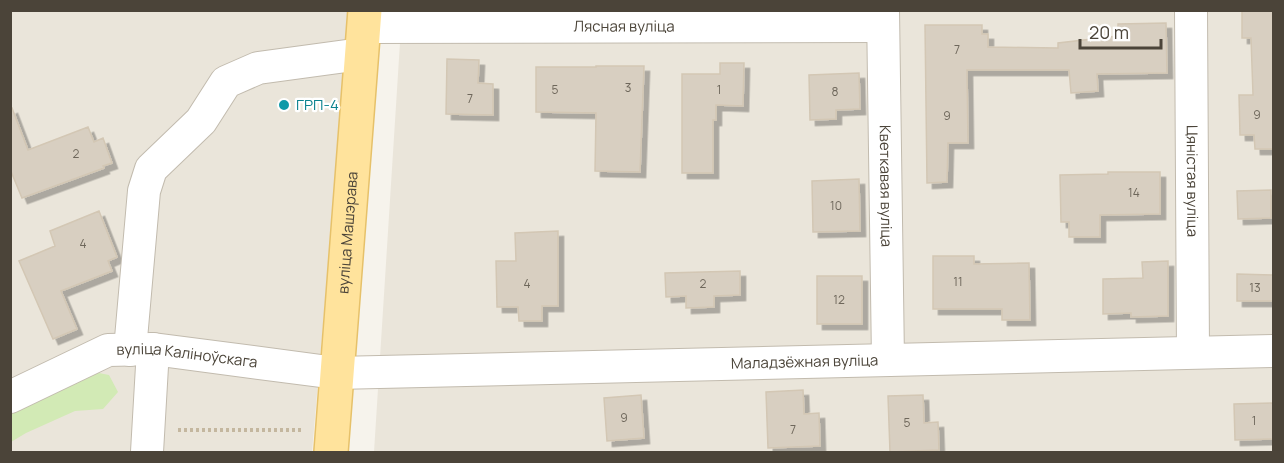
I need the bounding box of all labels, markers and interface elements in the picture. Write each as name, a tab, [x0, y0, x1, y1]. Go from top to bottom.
scale bar	[1080, 12, 1161, 50]
street label: Лясная вуліца	[573, 15, 675, 37]
text: 20 m	[1089, 20, 1129, 44]
house number: 7	[954, 41, 960, 58]
house number: 3	[625, 79, 631, 96]
house number: 5	[552, 81, 559, 98]
house number: 1	[717, 81, 721, 98]
house number: 8	[832, 83, 839, 100]
house number: 7	[467, 90, 473, 107]
place label: ГРП-4	[296, 94, 339, 115]
marker: ГРП-4	[277, 98, 291, 112]
house number: 9	[1253, 106, 1261, 123]
house number: 9	[943, 107, 951, 124]
street label: Кветкавая вуліца	[875, 125, 897, 247]
street label: Цяністая вуліца	[1182, 125, 1203, 237]
house number: 2	[73, 145, 80, 162]
street label: вуліца Машэрава	[332, 171, 363, 295]
house number: 14	[1128, 184, 1140, 201]
house number: 10	[830, 197, 842, 214]
house number: 4	[79, 235, 87, 252]
house number: 11	[953, 273, 963, 290]
house number: 4	[523, 275, 531, 292]
house number: 2	[700, 275, 707, 292]
house number: 13	[1249, 279, 1261, 296]
house number: 12	[833, 291, 845, 308]
street label: вуліца Каліноўскага	[116, 338, 259, 373]
street label: Маладзёжная вуліца	[731, 349, 879, 374]
house number: 9	[620, 409, 628, 426]
house number: 1	[1252, 412, 1256, 429]
house number: 5	[904, 414, 911, 431]
house number: 7	[790, 421, 796, 438]

